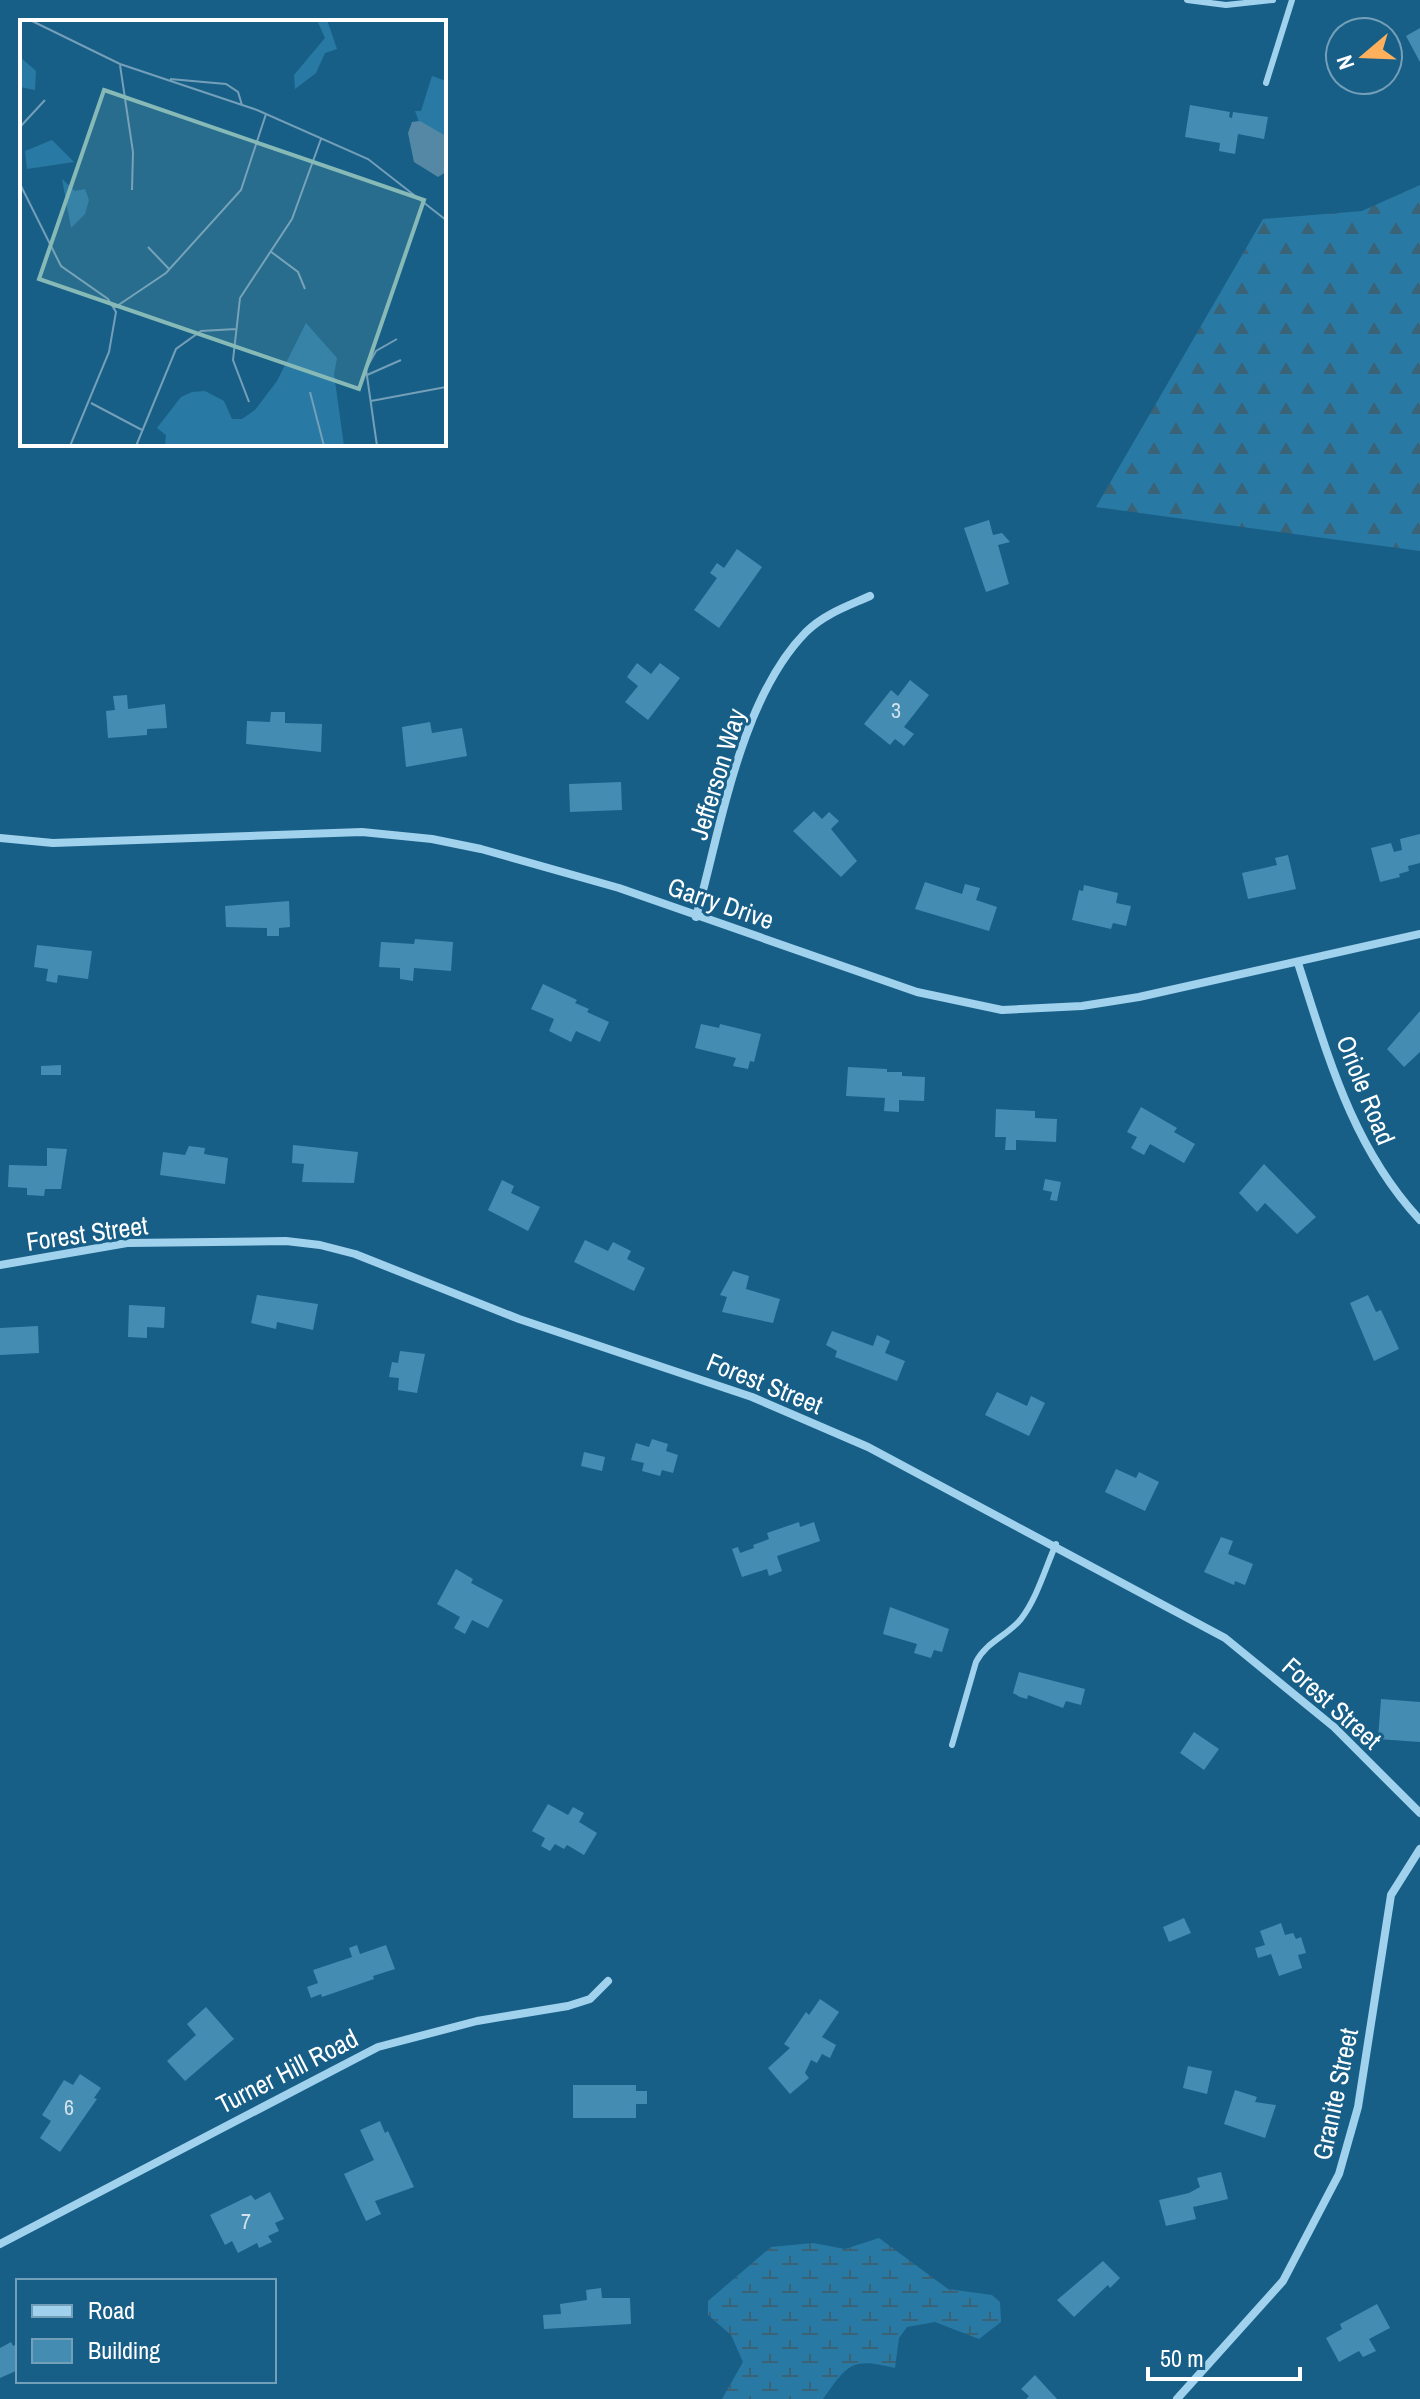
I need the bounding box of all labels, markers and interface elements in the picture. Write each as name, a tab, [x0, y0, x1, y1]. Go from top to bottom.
north arrow	[1324, 16, 1404, 96]
inset map	[20, 20, 446, 446]
text: N	[1329, 51, 1361, 74]
house number: 3	[891, 695, 901, 725]
street label: Jefferson Way	[681, 704, 754, 844]
street label: Garry Drive	[663, 869, 779, 937]
street label: Oriole Road	[1328, 1030, 1404, 1150]
street label: Forest Street	[24, 1207, 150, 1259]
street label: Forest Street	[702, 1344, 828, 1422]
street label: Forest Street	[1275, 1649, 1389, 1757]
street label: Turner Hill Road	[210, 2020, 364, 2122]
street label: Granite Street	[1304, 2025, 1366, 2163]
house number: 6	[64, 2092, 74, 2122]
house number: 7	[241, 2206, 251, 2236]
legend	[16, 2279, 276, 2383]
text: Road	[88, 2294, 135, 2326]
scale bar	[1148, 2331, 1300, 2381]
text: Building	[88, 2334, 160, 2366]
text: 50 m	[1160, 2342, 1204, 2374]

